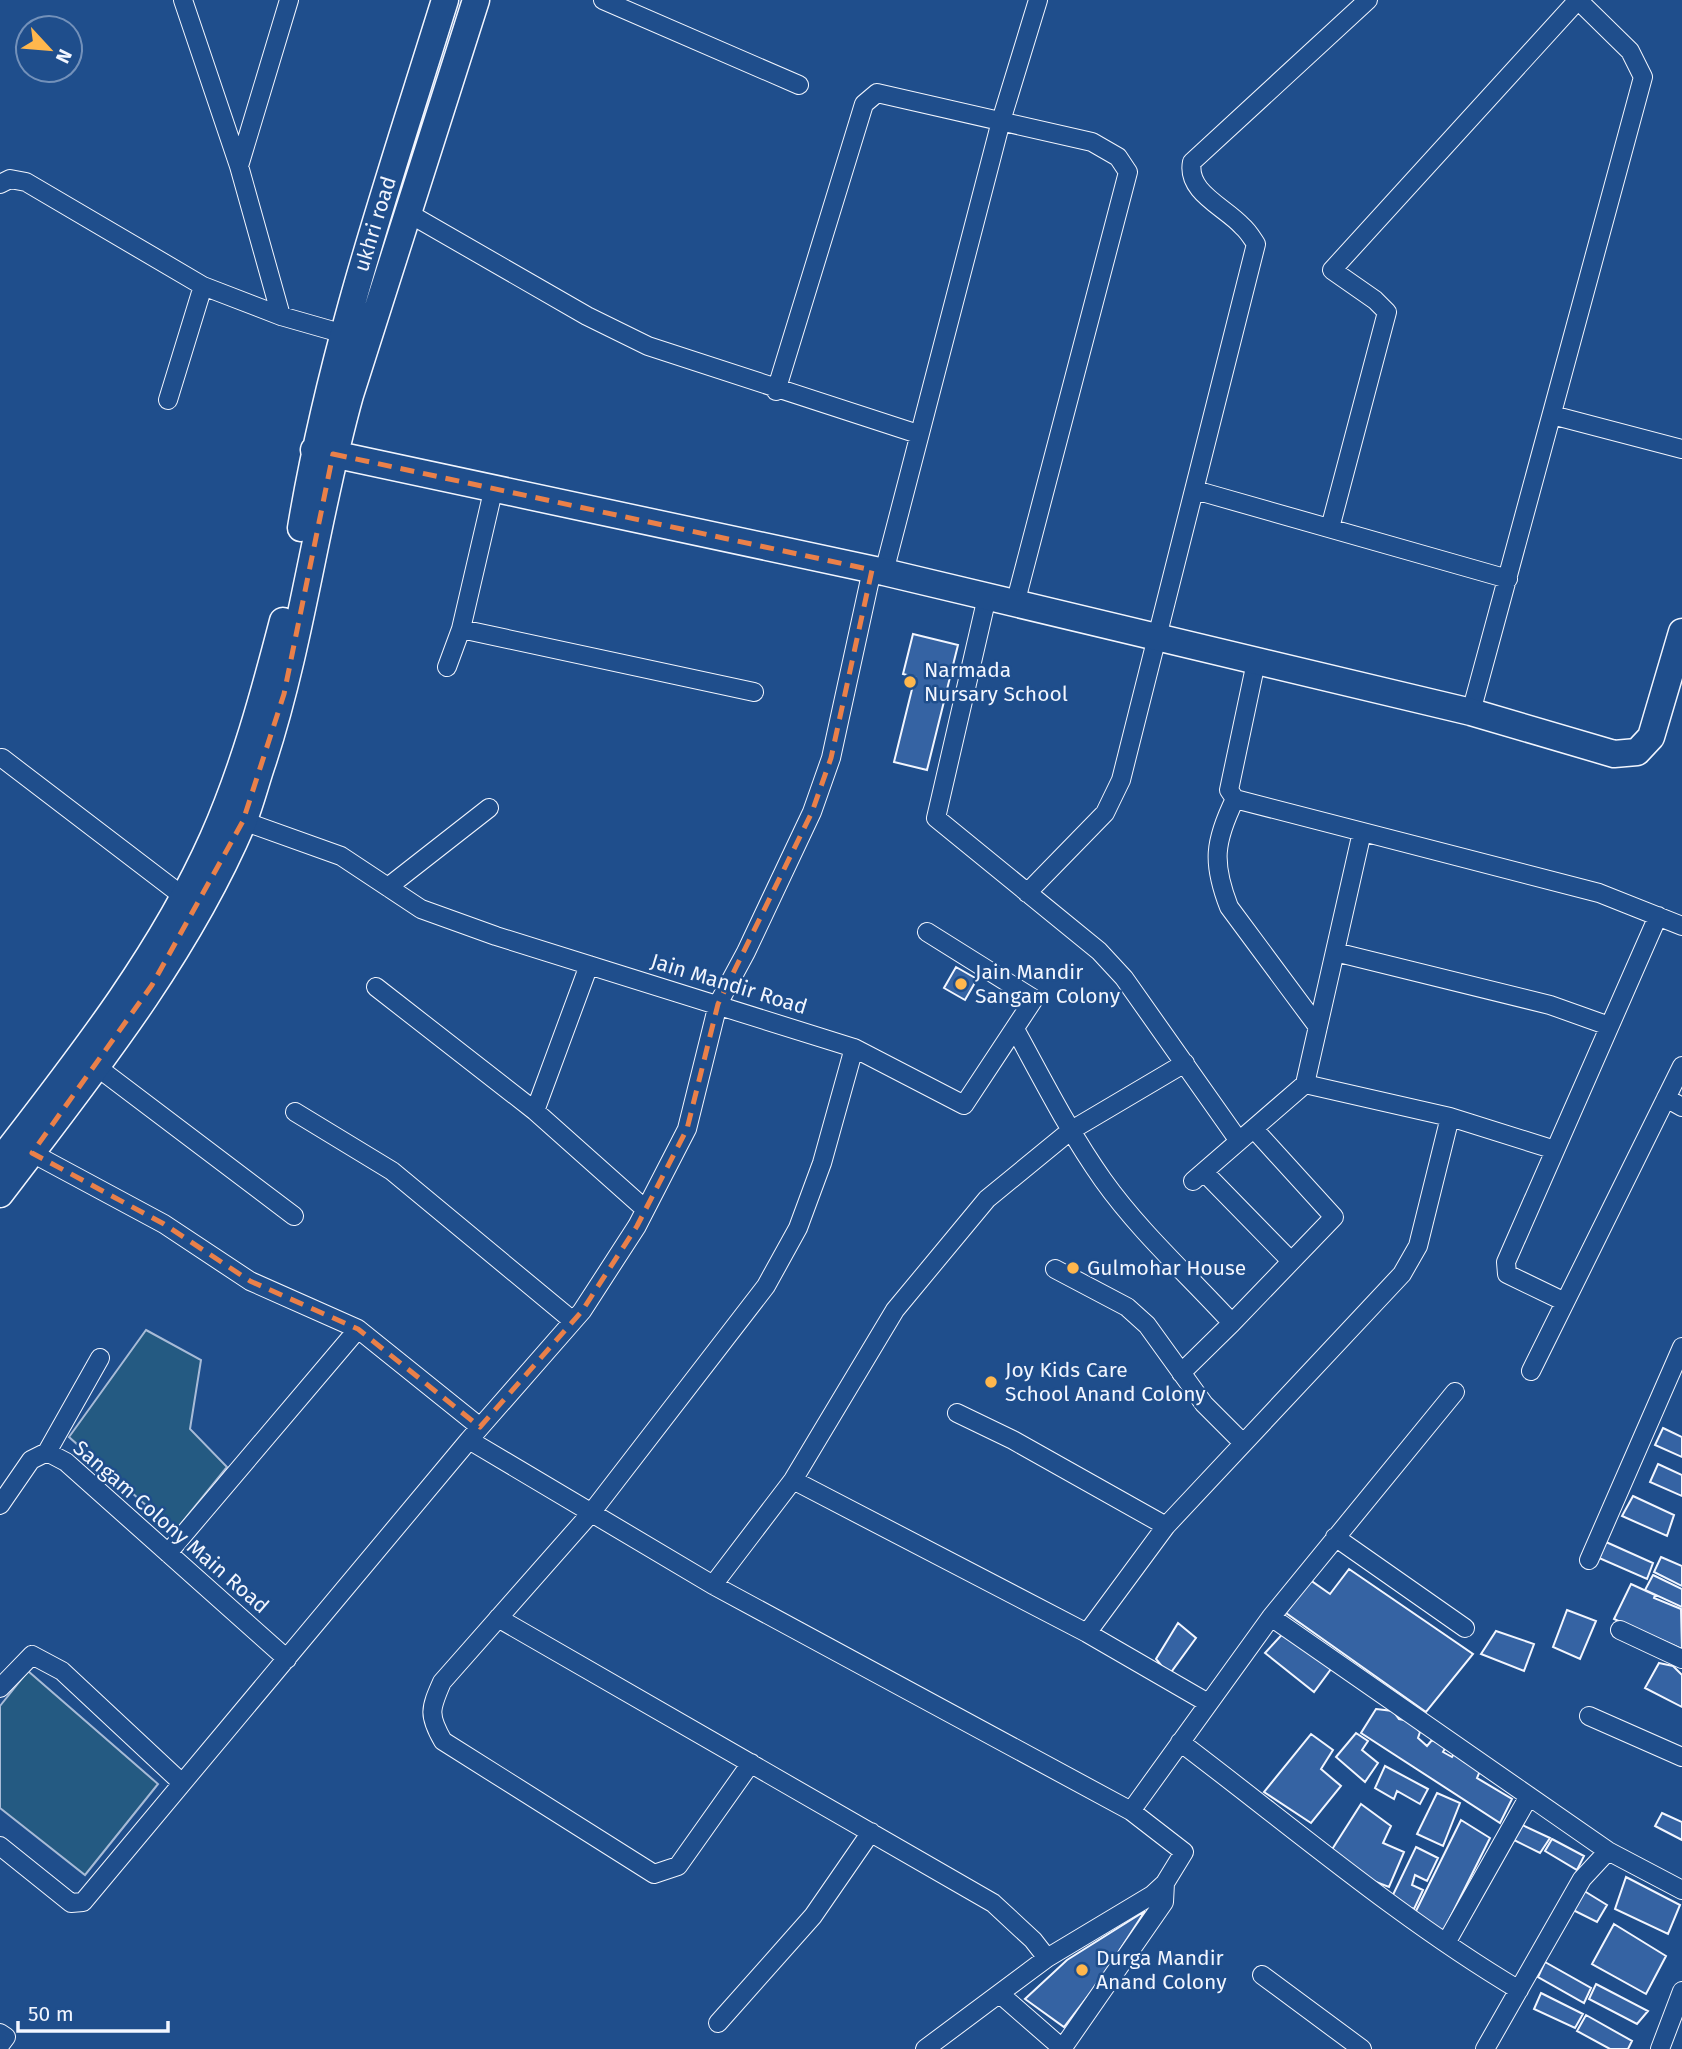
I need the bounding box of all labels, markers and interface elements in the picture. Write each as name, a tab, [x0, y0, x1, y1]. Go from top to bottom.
north arrow	[14, 14, 84, 84]
text: N	[51, 46, 77, 67]
street label: ukhri road	[348, 173, 402, 275]
place label: Narmada Nursary School	[924, 657, 1068, 707]
marker: Narmada Nursary School	[902, 674, 918, 690]
street label: Jain Mandir Road	[648, 948, 810, 1020]
place label: Jain Mandir Sangam Colony	[975, 959, 1121, 1009]
marker: Jain Mandir Sangam Colony	[953, 976, 969, 992]
place label: Gulmohar House	[1087, 1255, 1246, 1281]
marker: Gulmohar House	[1065, 1260, 1081, 1276]
place label: Joy Kids Care School Anand Colony	[1005, 1357, 1206, 1407]
marker: Joy Kids Care School Anand Colony	[983, 1374, 999, 1390]
street label: Sangam Colony Main Road	[68, 1435, 274, 1619]
place label: Durga Mandir Anand Colony	[1096, 1945, 1227, 1995]
marker: Durga Mandir Anand Colony	[1074, 1962, 1090, 1978]
scale bar	[18, 1990, 168, 2034]
text: 50 m	[28, 2001, 74, 2027]

